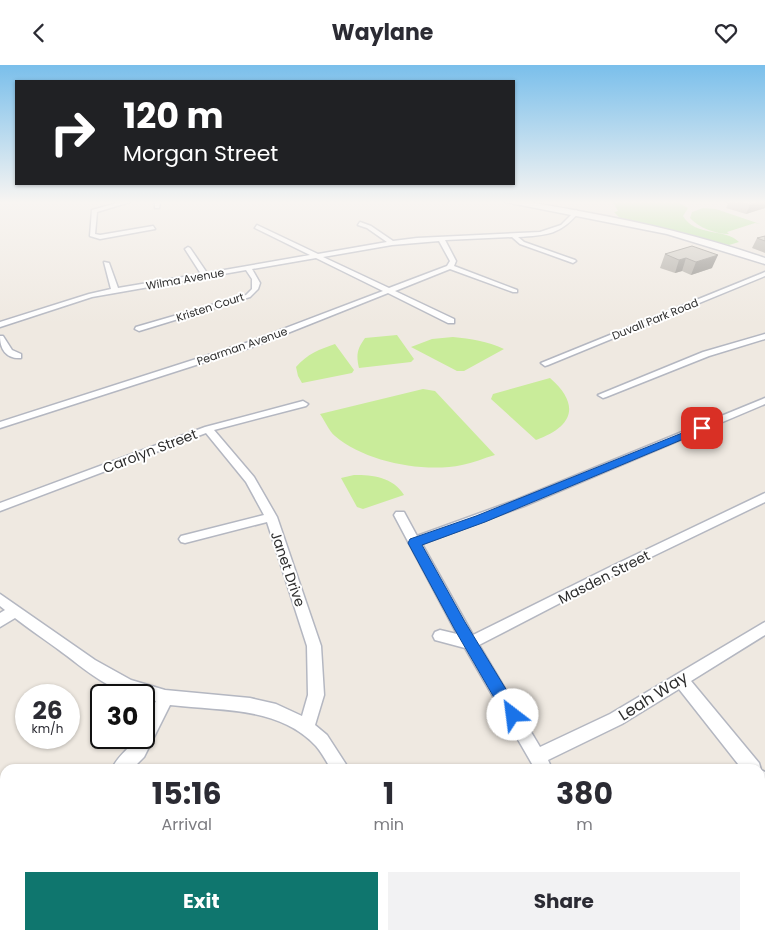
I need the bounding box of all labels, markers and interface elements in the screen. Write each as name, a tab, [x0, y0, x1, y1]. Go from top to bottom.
text: Waylane	[332, 17, 433, 48]
icon: back	[25, 19, 53, 47]
icon: heart	[712, 19, 740, 47]
text: 120 m	[123, 91, 223, 140]
icon: right	[40, 100, 105, 165]
text: Morgan Street	[123, 138, 278, 169]
street label: Wilma Avenue	[145, 264, 226, 294]
street label: Kristen Court	[174, 288, 246, 326]
street label: Duvall Park Road	[609, 294, 701, 344]
street label: Pearman Avenue	[195, 323, 290, 369]
pin	[681, 407, 723, 449]
icon: arrive	[688, 414, 716, 442]
street label: Carolyn Street	[100, 424, 200, 478]
street label: Janet Drive	[266, 529, 310, 610]
street label: Masden Street	[555, 545, 653, 609]
street label: Leah Way	[614, 666, 692, 726]
speed limit sign: 30	[90, 684, 155, 749]
position arrow	[486, 688, 538, 740]
text: 26	[32, 693, 63, 728]
text: km/h	[32, 720, 63, 737]
text: 15:16	[152, 772, 222, 815]
text: 1	[383, 772, 394, 815]
text: 380	[556, 772, 613, 815]
text: Arrival	[162, 813, 212, 836]
text: min	[373, 813, 404, 836]
text: m	[576, 813, 593, 836]
button: Exit	[25, 872, 378, 930]
button: Share	[388, 872, 740, 930]

